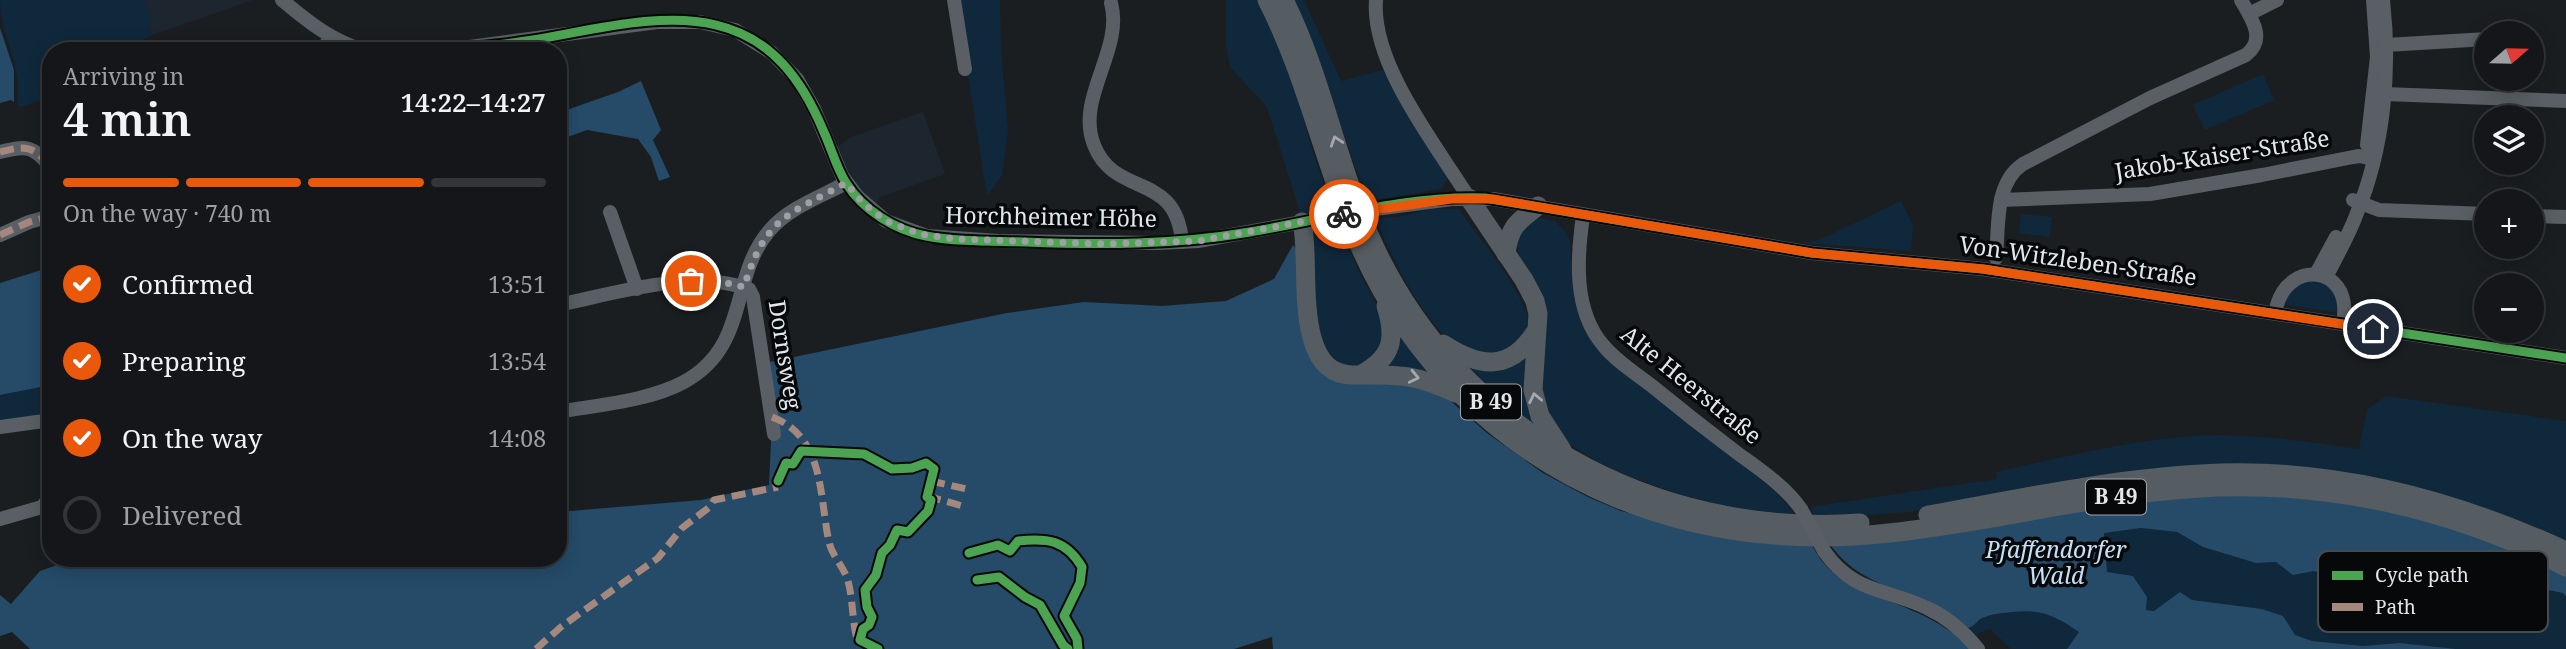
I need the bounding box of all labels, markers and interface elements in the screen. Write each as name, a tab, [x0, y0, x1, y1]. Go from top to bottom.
north arrow	[2474, 21, 2544, 91]
map controls	[2474, 21, 2544, 343]
text: Arriving in	[63, 60, 184, 92]
text: 14:22–14:27	[400, 84, 546, 120]
text: 4 min	[63, 87, 191, 149]
button: layers	[2474, 105, 2544, 175]
street label: Jakob-Kaiser-Straße	[2111, 121, 2331, 187]
one-way arrow	[1330, 135, 1344, 148]
courier	[1309, 179, 1379, 249]
button: +	[2474, 189, 2544, 259]
icon: bike	[1325, 195, 1363, 233]
text: On the way · 740 m	[63, 197, 271, 229]
street label: Horchheimer Höhe	[945, 198, 1157, 234]
street label: Von-Witzleben-Straße	[1957, 227, 2199, 293]
pin	[661, 251, 721, 311]
icon: bag	[672, 262, 710, 300]
icon: check	[63, 265, 101, 303]
text: Confirmed	[122, 266, 254, 302]
text: 13:51	[488, 268, 546, 300]
button: −	[2474, 273, 2544, 343]
street label: Dornsweg	[762, 298, 811, 413]
pin	[2343, 299, 2403, 359]
icon: home	[2354, 310, 2392, 348]
street label: Alte Heerstraße	[1615, 318, 1769, 451]
icon: check	[63, 342, 101, 380]
text: Preparing	[122, 343, 246, 379]
text: 13:54	[488, 345, 546, 377]
one-way arrow	[1408, 369, 1420, 384]
road number: B 49	[1461, 384, 1521, 420]
one-way arrow	[1529, 392, 1544, 404]
icon: check	[63, 419, 101, 457]
text: On the way	[122, 420, 262, 456]
text: 14:08	[488, 422, 546, 454]
road number: B 49	[2086, 480, 2146, 514]
text: Delivered	[122, 497, 242, 533]
park label: Pfaffendorfer Wald	[1985, 533, 2127, 591]
legend	[2318, 551, 2548, 632]
text: Cycle path	[2375, 562, 2469, 588]
text: Path	[2375, 594, 2416, 620]

